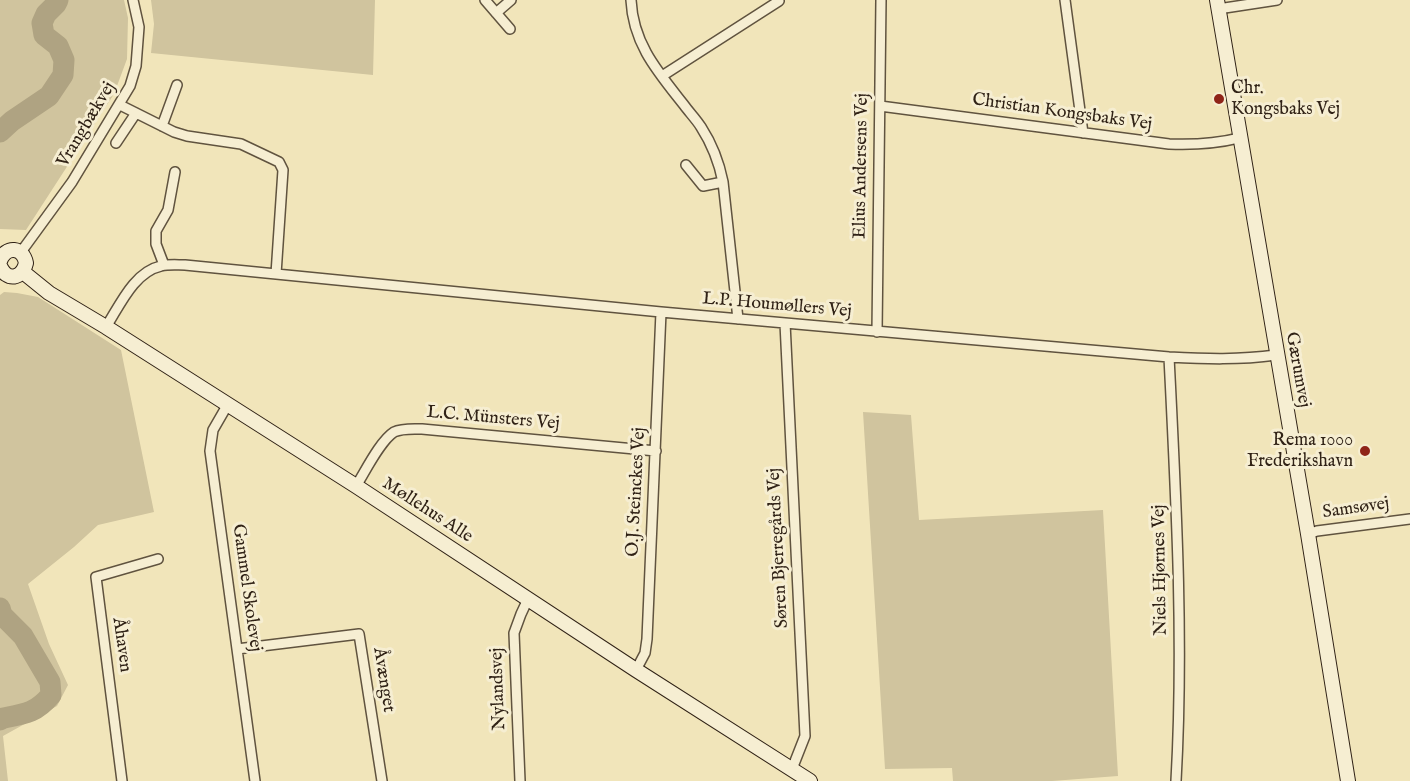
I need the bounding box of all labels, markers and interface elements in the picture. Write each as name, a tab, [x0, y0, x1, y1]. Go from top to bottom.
street label: Vrangbækvej	[53, 78, 121, 172]
place label: Chr. Kongsbaks Vej	[1231, 78, 1340, 121]
street label: Christian Kongsbaks Vej	[971, 90, 1153, 136]
marker: Chr. Kongsbaks Vej	[1212, 92, 1226, 106]
street label: Elius Andersens Vej	[850, 93, 874, 239]
street label: L.P. Houmøllers Vej	[701, 289, 853, 323]
street label: Gærumvej	[1280, 331, 1314, 409]
street label: L.C. Münsters Vej	[426, 402, 560, 436]
street label: O.J. Steinckes Vej	[623, 427, 651, 557]
place label: Rema 1000 Frederikshavn	[1247, 430, 1353, 472]
marker: Rema 1000 Frederikshavn	[1358, 444, 1372, 458]
street label: Søren Bjerregårds Vej	[764, 467, 794, 629]
street label: Møllehus Alle	[378, 474, 476, 548]
street label: Samsøvej	[1321, 494, 1391, 524]
street label: Niels Hjørnes Vej	[1149, 504, 1173, 636]
street label: Gammel Skolevej	[226, 523, 266, 653]
street label: Åhaven	[106, 616, 136, 674]
street label: Åvænget	[367, 646, 399, 714]
street label: Nylandsvej	[487, 647, 511, 731]

